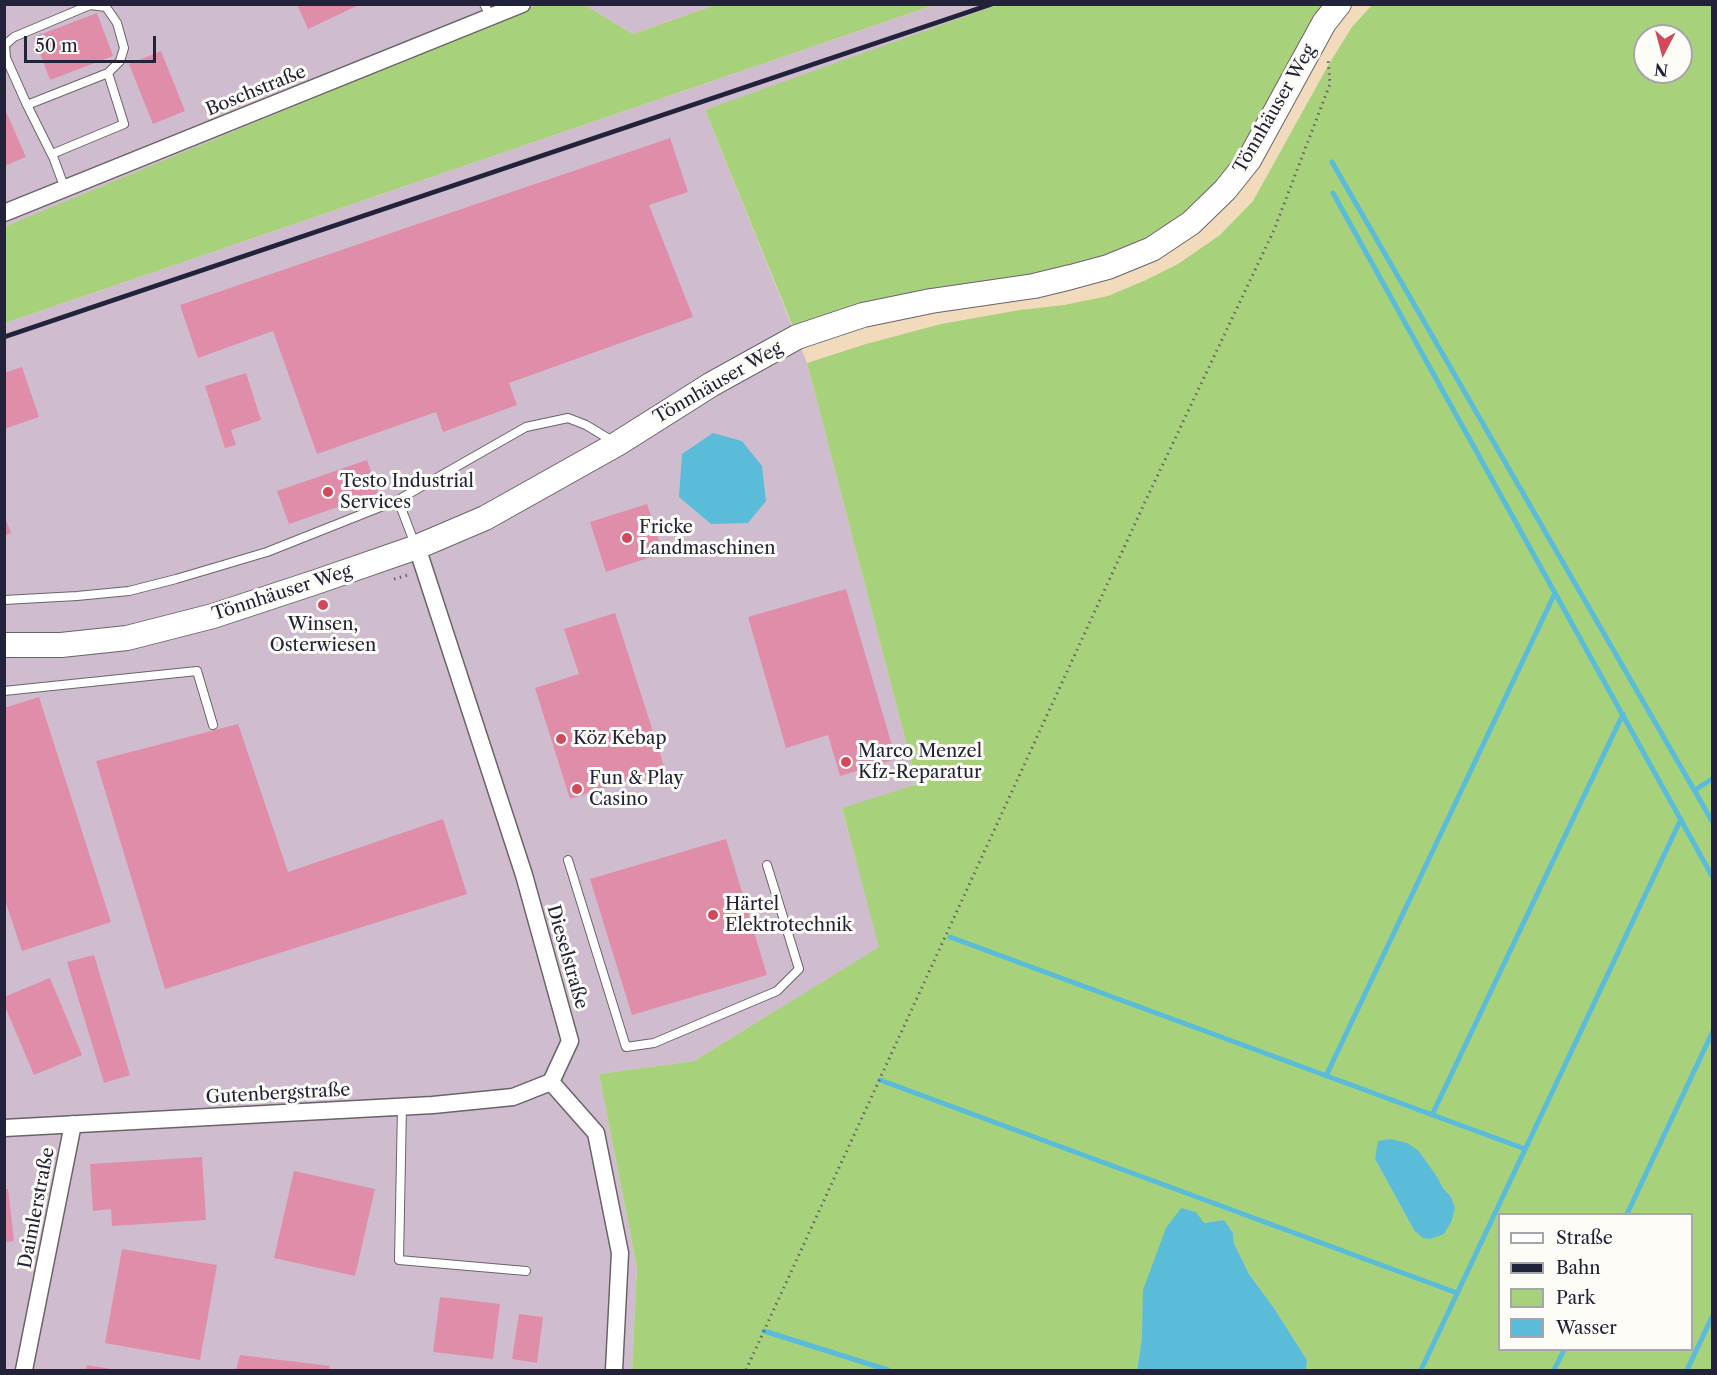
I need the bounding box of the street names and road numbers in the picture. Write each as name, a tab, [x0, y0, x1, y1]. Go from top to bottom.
street label: Tönnhäuser Weg	[1229, 41, 1321, 177]
street label: Boschstraße	[203, 61, 309, 121]
street label: Tönnhäuser Weg	[650, 337, 786, 429]
street label: Tönnhäuser Weg	[210, 560, 354, 626]
street label: Dieselstraße	[542, 903, 592, 1011]
street label: Gutenbergstraße	[205, 1079, 351, 1109]
street label: Daimlerstraße	[15, 1146, 59, 1270]

